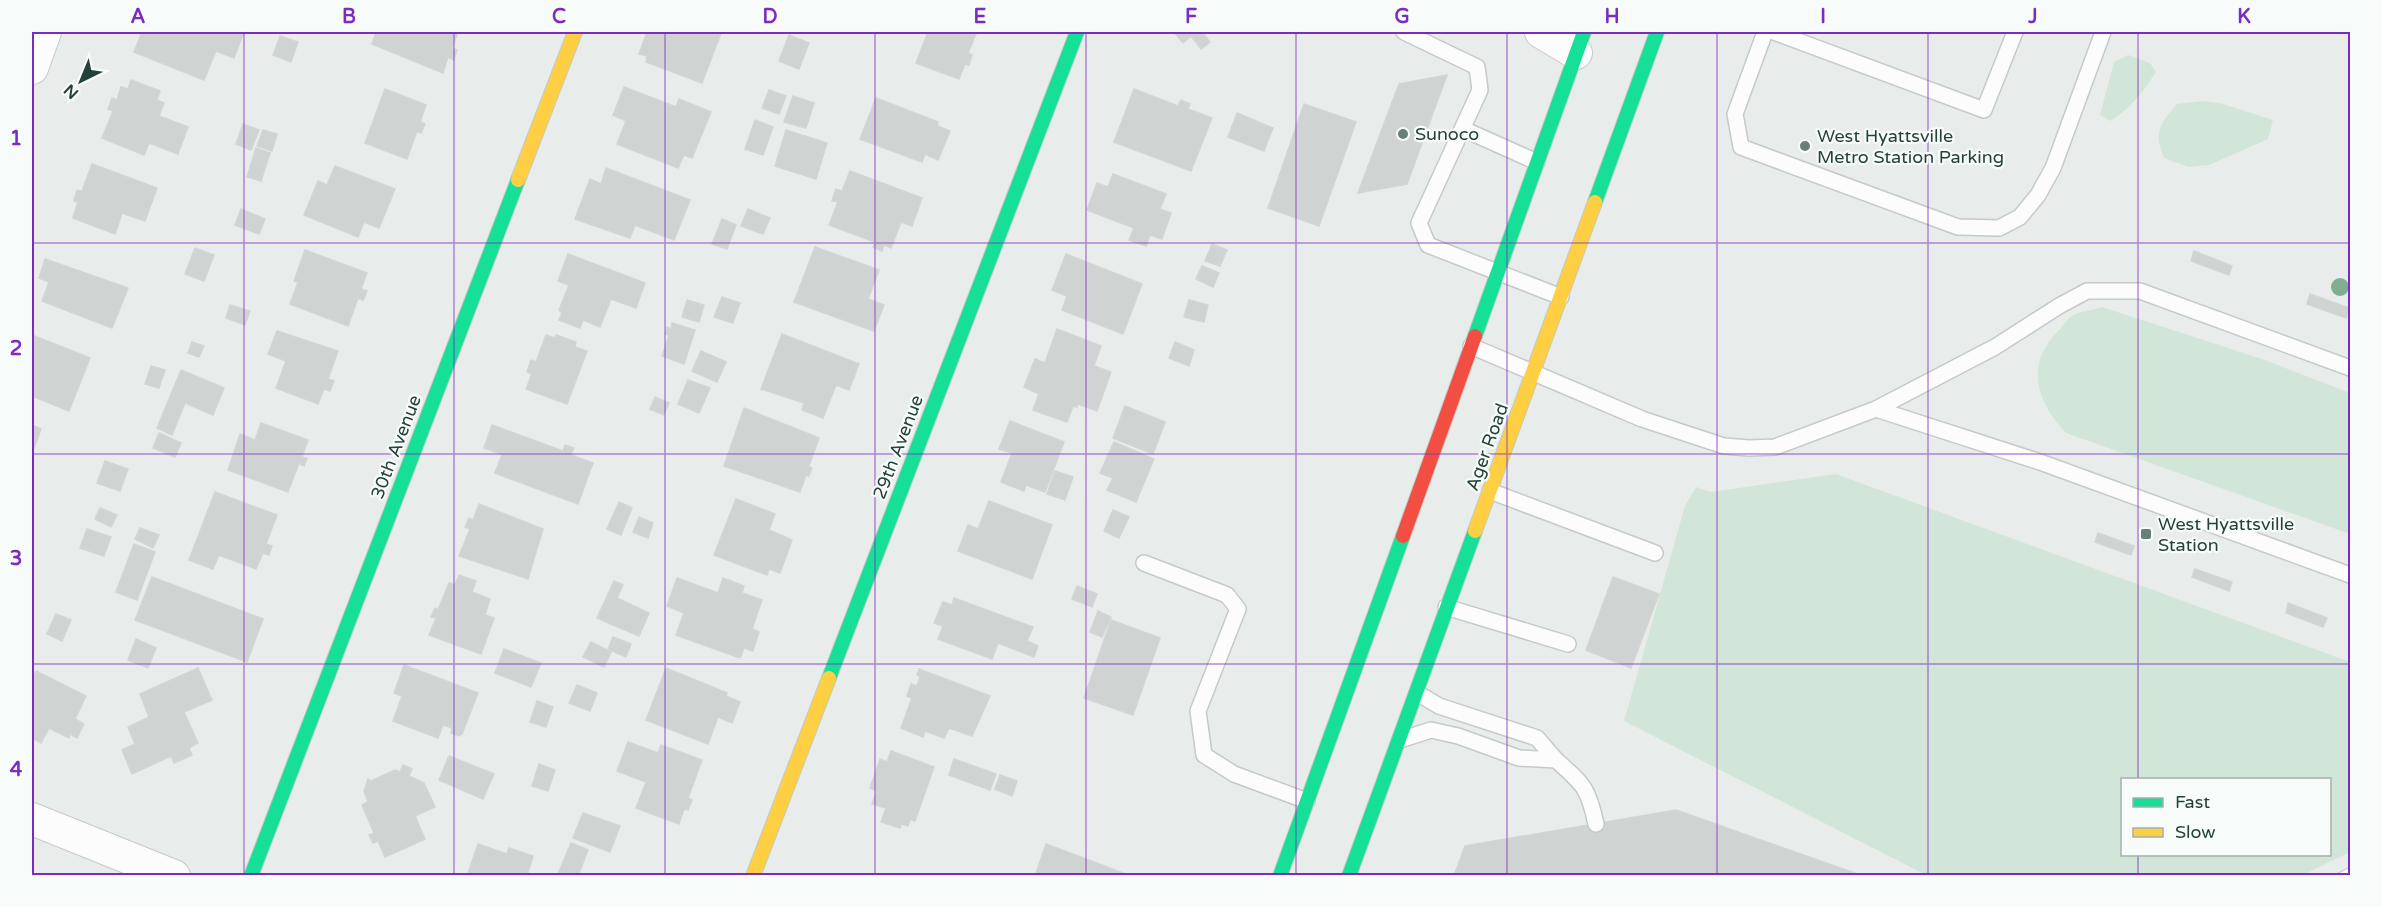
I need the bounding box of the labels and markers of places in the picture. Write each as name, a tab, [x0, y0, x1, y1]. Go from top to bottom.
place label: Sunoco	[1415, 123, 1479, 145]
place label: West Hyattsville Metro Station Parking	[1817, 125, 2004, 168]
marker: Sunoco	[1396, 127, 1410, 141]
marker: West Hyattsville Metro Station Parking	[1798, 139, 1812, 153]
place label: West Hyattsville Station	[2158, 513, 2294, 556]
marker: West Hyattsville Station	[2139, 527, 2153, 541]

